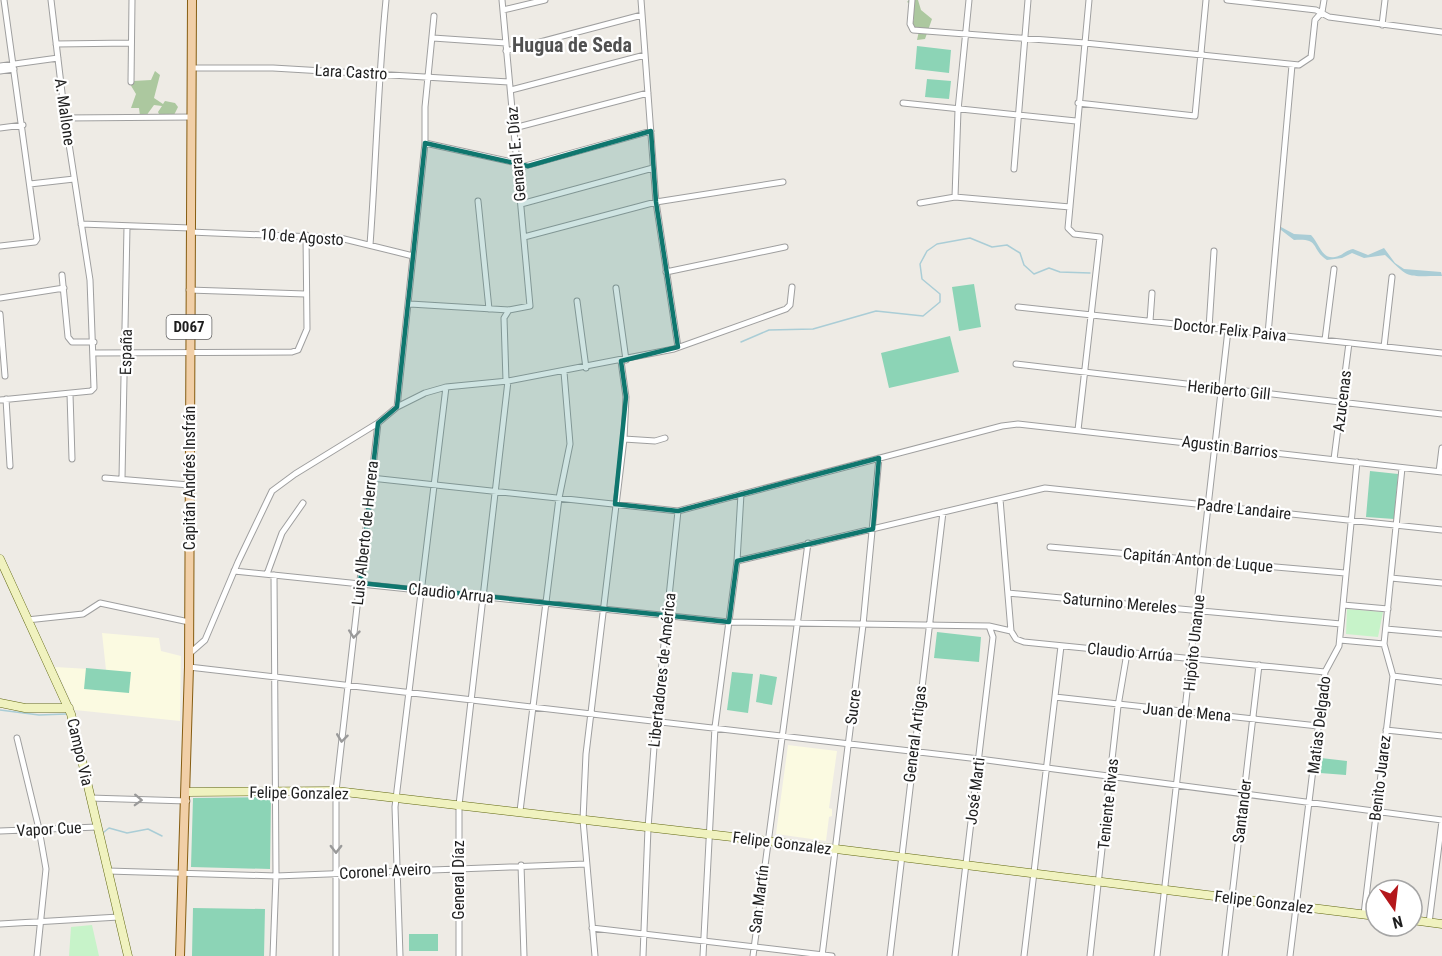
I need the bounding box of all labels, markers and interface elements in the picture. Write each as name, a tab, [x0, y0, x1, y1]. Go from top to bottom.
district label: Hugua de Seda	[512, 33, 632, 57]
street label: Lara Castro	[314, 61, 388, 83]
street label: A. Mallone	[51, 77, 79, 147]
street label: Genaral E. Díaz	[502, 106, 530, 202]
street label: 10 de Agosto	[260, 225, 344, 249]
road number: D067	[166, 315, 212, 339]
street label: Doctor Felix Paiva	[1173, 315, 1287, 345]
street label: España	[116, 329, 136, 375]
street label: Azucenas	[1329, 369, 1355, 433]
street label: Heriberto Gill	[1187, 376, 1271, 404]
street label: Capitán Andrés Insfrán	[180, 406, 199, 550]
street label: Agustin Barrios	[1181, 432, 1279, 462]
street label: Luis Alberto de Herrera	[348, 460, 382, 606]
street label: Padre Landaire	[1196, 495, 1292, 523]
street label: Capitán Anton de Luque	[1122, 544, 1274, 576]
street label: Claudio Arrua	[407, 579, 495, 607]
street label: Saturnino Mereles	[1062, 589, 1178, 617]
street label: Libertadores de América	[644, 592, 680, 748]
street label: Hipóito Unanue	[1179, 594, 1209, 692]
one-way arrow	[348, 629, 361, 638]
street label: Claudio Arrúa	[1086, 639, 1174, 665]
street label: Matias Delgado	[1304, 675, 1334, 775]
street label: General Artigas	[900, 684, 930, 784]
street label: Sucre	[841, 688, 865, 726]
street label: Juan de Mena	[1142, 699, 1232, 725]
street label: Campo Via	[63, 716, 97, 788]
one-way arrow	[336, 733, 349, 743]
street label: Benito Juarez	[1365, 734, 1395, 822]
street label: José Marti	[961, 756, 989, 826]
street label: Teniente Rivas	[1094, 758, 1122, 850]
street label: Santander	[1229, 778, 1255, 844]
street label: Felipe Gonzalez	[249, 783, 349, 803]
one-way arrow	[134, 793, 143, 806]
street label: Vapor Cue	[16, 818, 82, 840]
street label: Felipe Gonzalez	[731, 828, 833, 858]
street label: General Díaz	[449, 840, 468, 920]
one-way arrow	[330, 845, 342, 854]
street label: Coronel Aveiro	[339, 859, 431, 883]
street label: San Martín	[745, 864, 773, 934]
north arrow	[1364, 878, 1424, 938]
street label: Felipe Gonzalez	[1213, 887, 1315, 917]
text: N	[1390, 912, 1405, 932]

